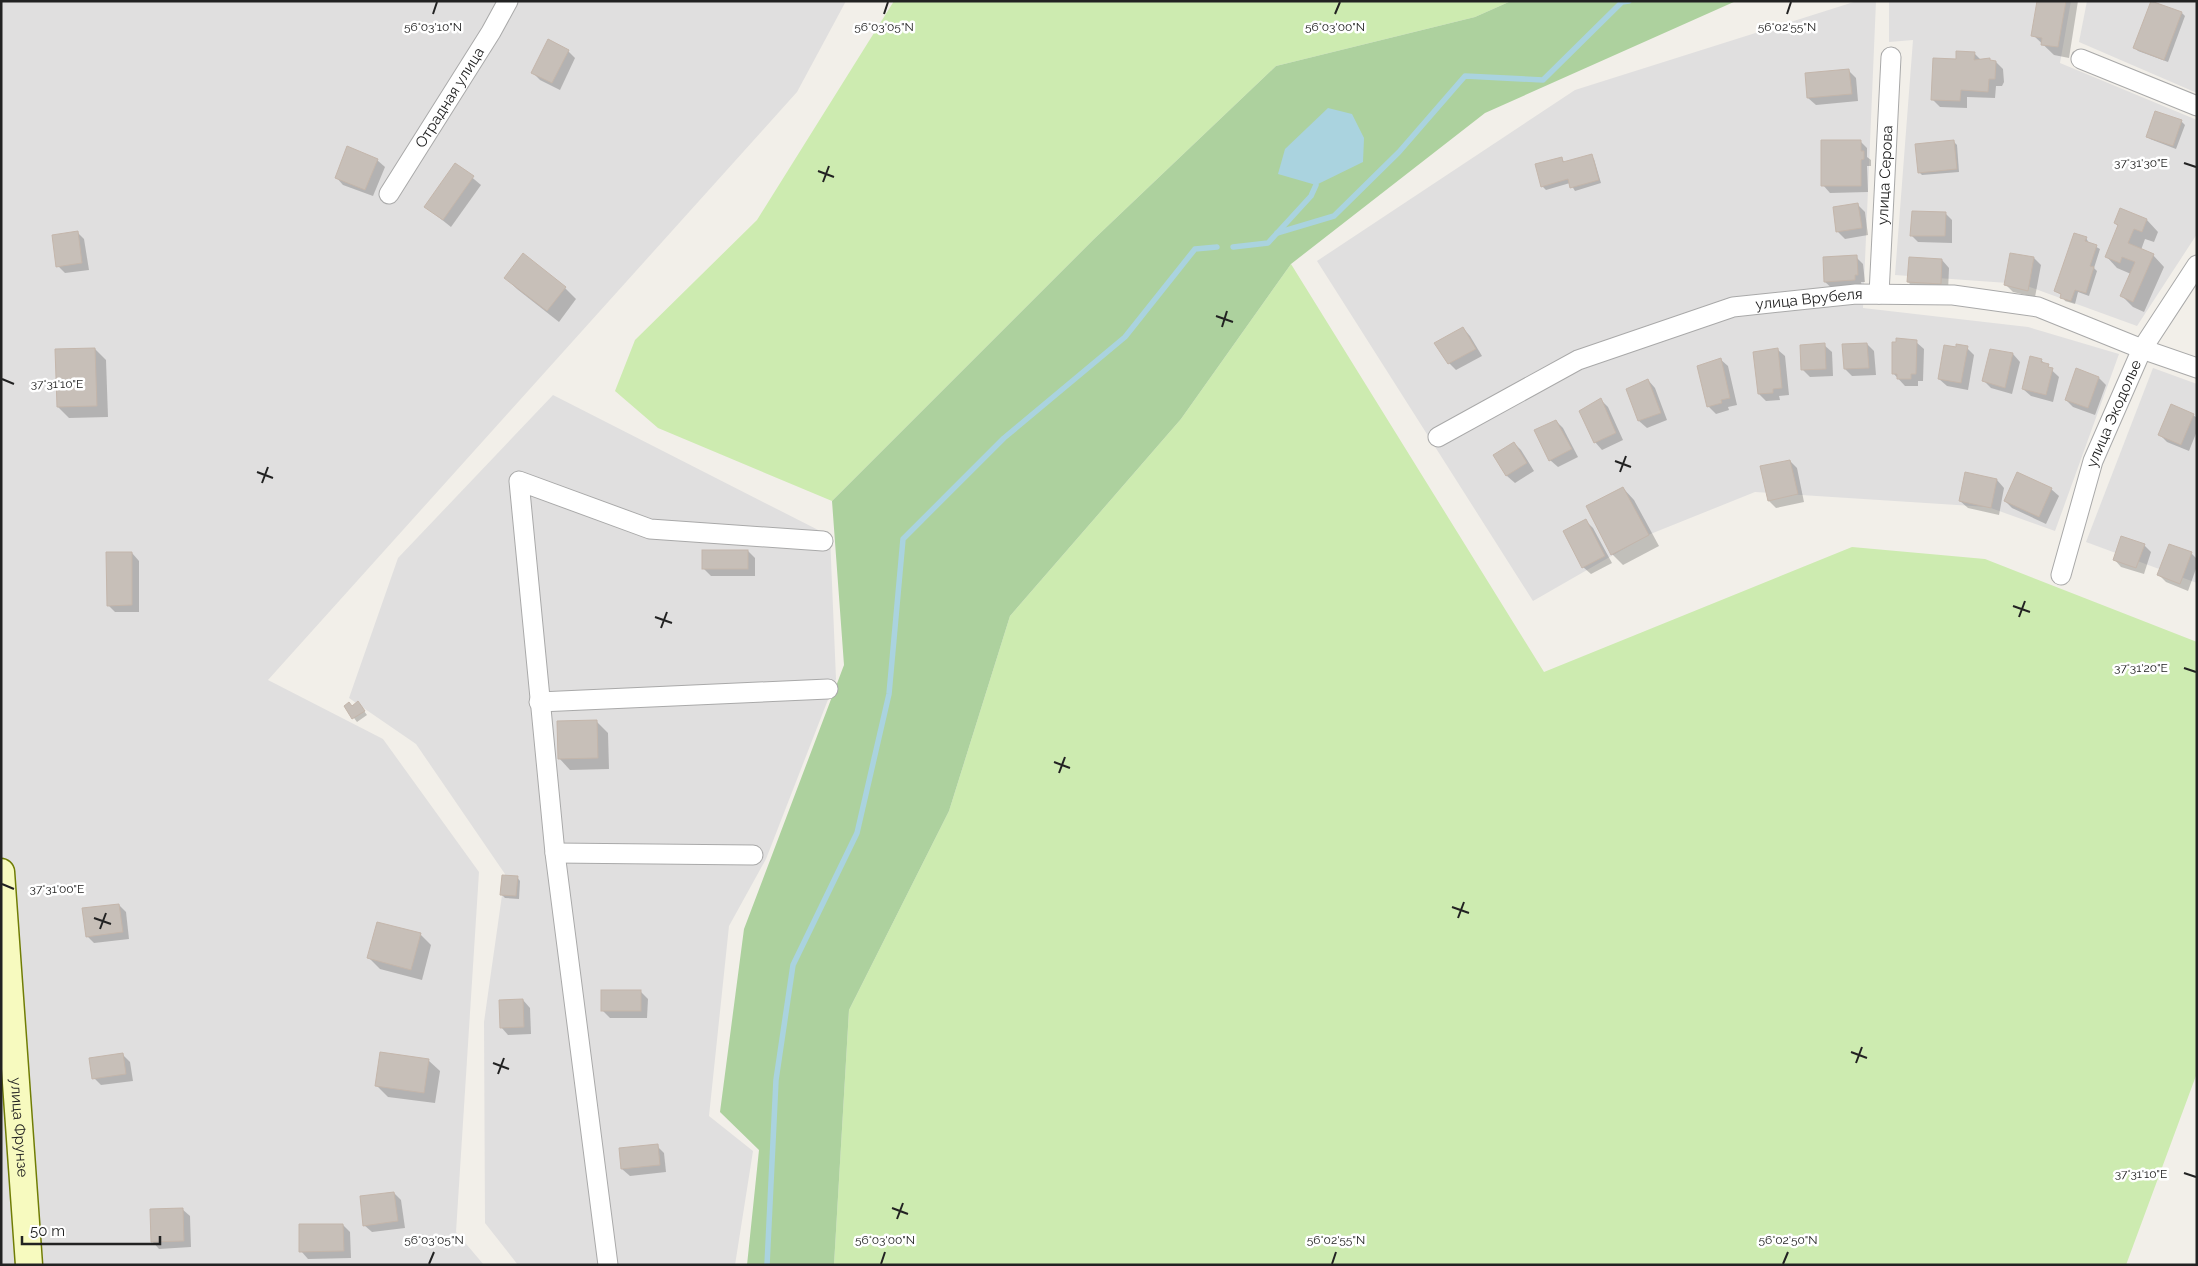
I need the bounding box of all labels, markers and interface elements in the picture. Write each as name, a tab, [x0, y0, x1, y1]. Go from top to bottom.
text: 56°03'10"N	[404, 20, 462, 34]
text: 56°03'05"N	[854, 20, 914, 34]
text: 56°03'00"N	[1305, 20, 1365, 34]
text: 56°02'55"N	[1758, 20, 1816, 34]
street label: Отрадная улица	[411, 44, 488, 151]
street label: улица Серова	[1874, 125, 1897, 225]
text: 37°31'30"E	[2114, 156, 2168, 170]
street label: улица Врубеля	[1754, 285, 1863, 314]
street label: улица Экодолье	[2083, 357, 2145, 469]
text: 37°31'10"E	[31, 377, 83, 391]
text: 37°31'20"E	[2114, 661, 2168, 675]
text: 37°31'00"E	[30, 882, 84, 896]
street label: улица Фрунзе	[7, 1077, 32, 1178]
text: 37°31'10"E	[2115, 1167, 2167, 1181]
scale bar	[22, 1214, 160, 1246]
text: 50 m	[30, 1222, 65, 1240]
text: 56°03'05"N	[404, 1233, 464, 1247]
text: 56°03'00"N	[855, 1233, 915, 1247]
text: 56°02'55"N	[1307, 1233, 1365, 1247]
text: 56°02'50"N	[1758, 1233, 1818, 1247]

